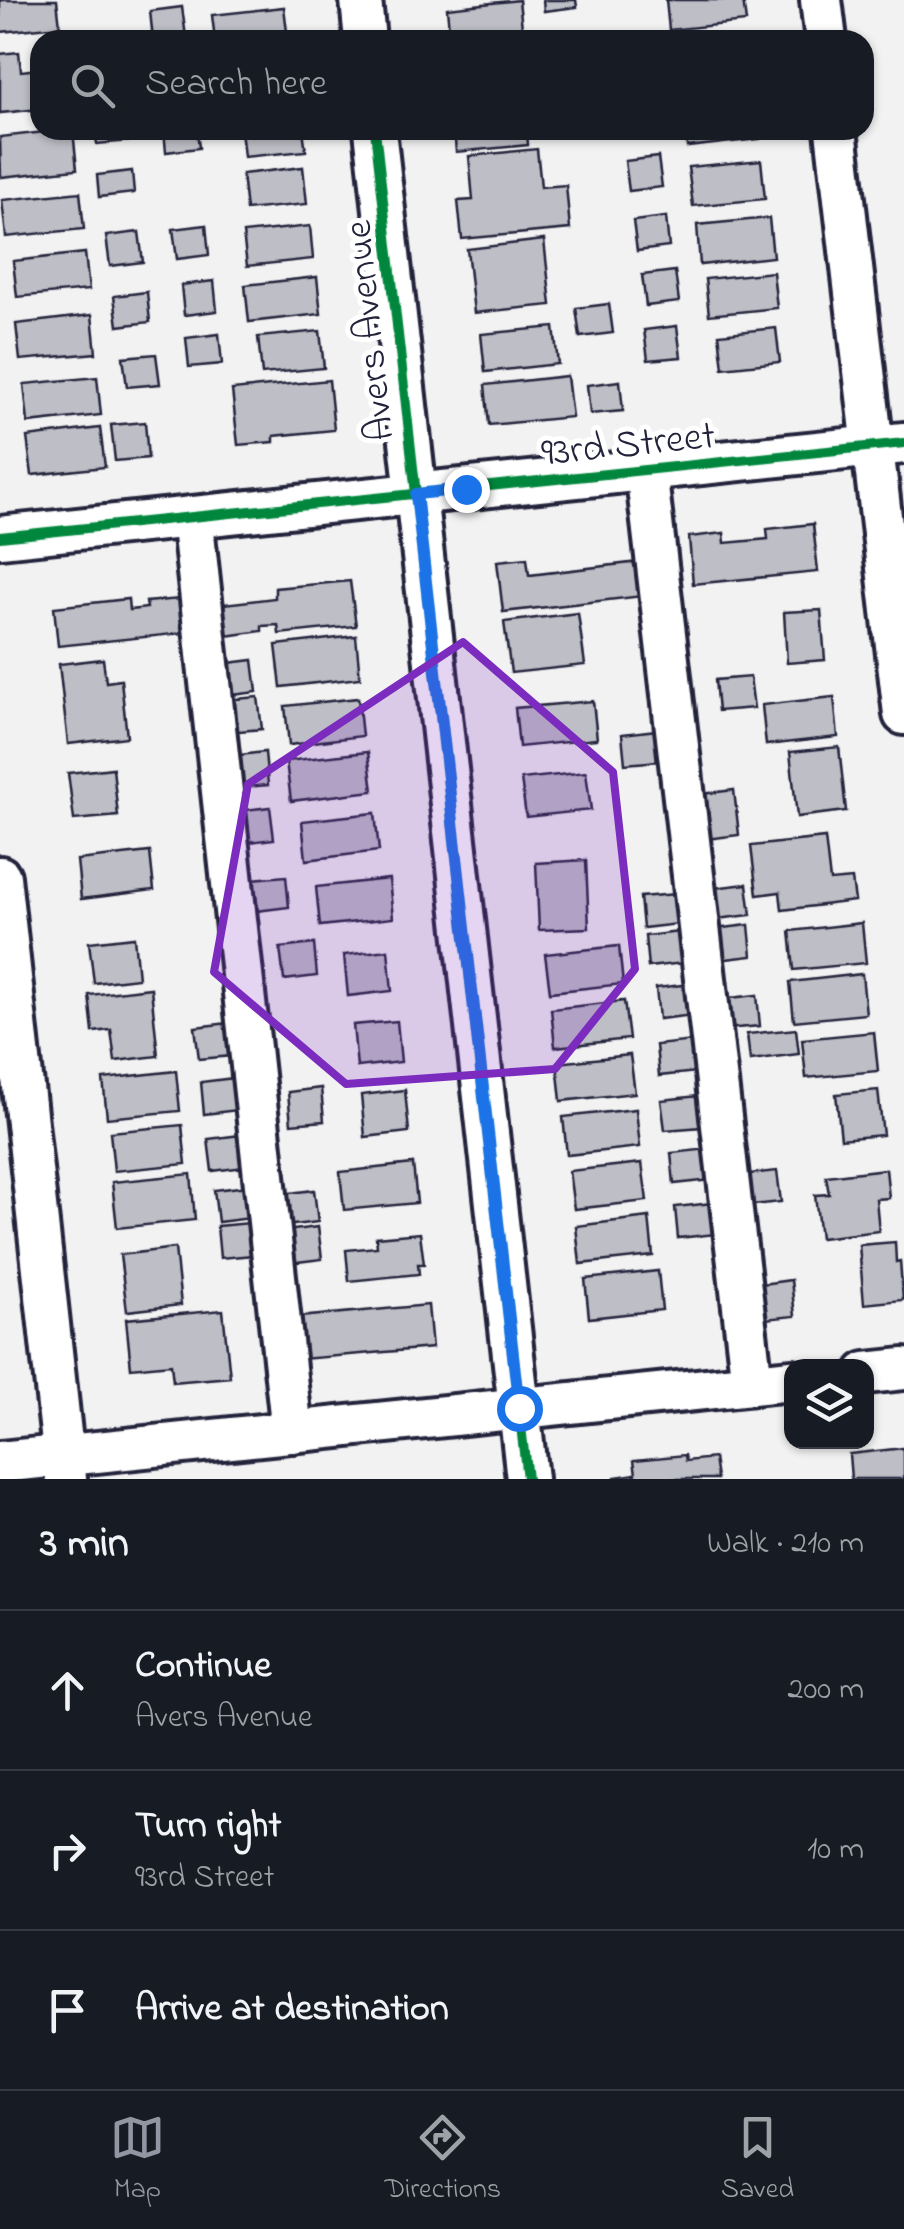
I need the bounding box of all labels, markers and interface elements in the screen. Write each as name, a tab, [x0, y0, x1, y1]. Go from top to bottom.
search box	[30, 30, 874, 140]
text: Search here	[145, 57, 327, 113]
icon: search	[65, 58, 120, 113]
street label: Avers Avenue	[331, 217, 412, 444]
street label: 93rd Street	[539, 408, 718, 485]
route end	[444, 467, 490, 513]
map controls	[784, 1359, 874, 1449]
button: layers	[784, 1359, 874, 1449]
route start	[497, 1386, 543, 1432]
text: 3 min	[40, 1514, 129, 1575]
text: Walk · 210 m	[707, 1521, 864, 1568]
text: Continue	[135, 1639, 271, 1695]
icon: ahead	[40, 1663, 95, 1718]
text: 200 m	[788, 1667, 864, 1714]
text: Avers Avenue	[135, 1695, 312, 1742]
text: Turn right	[135, 1799, 281, 1855]
icon: right	[40, 1823, 95, 1878]
text: 10 m	[807, 1827, 864, 1874]
text: 93rd Street	[135, 1855, 274, 1902]
text: Arrive at destination	[135, 1982, 449, 2038]
icon: arrive	[40, 1983, 95, 2038]
tab: Map	[110, 2110, 165, 2211]
tab: Directions	[385, 2110, 501, 2211]
tab: Saved	[721, 2110, 794, 2211]

